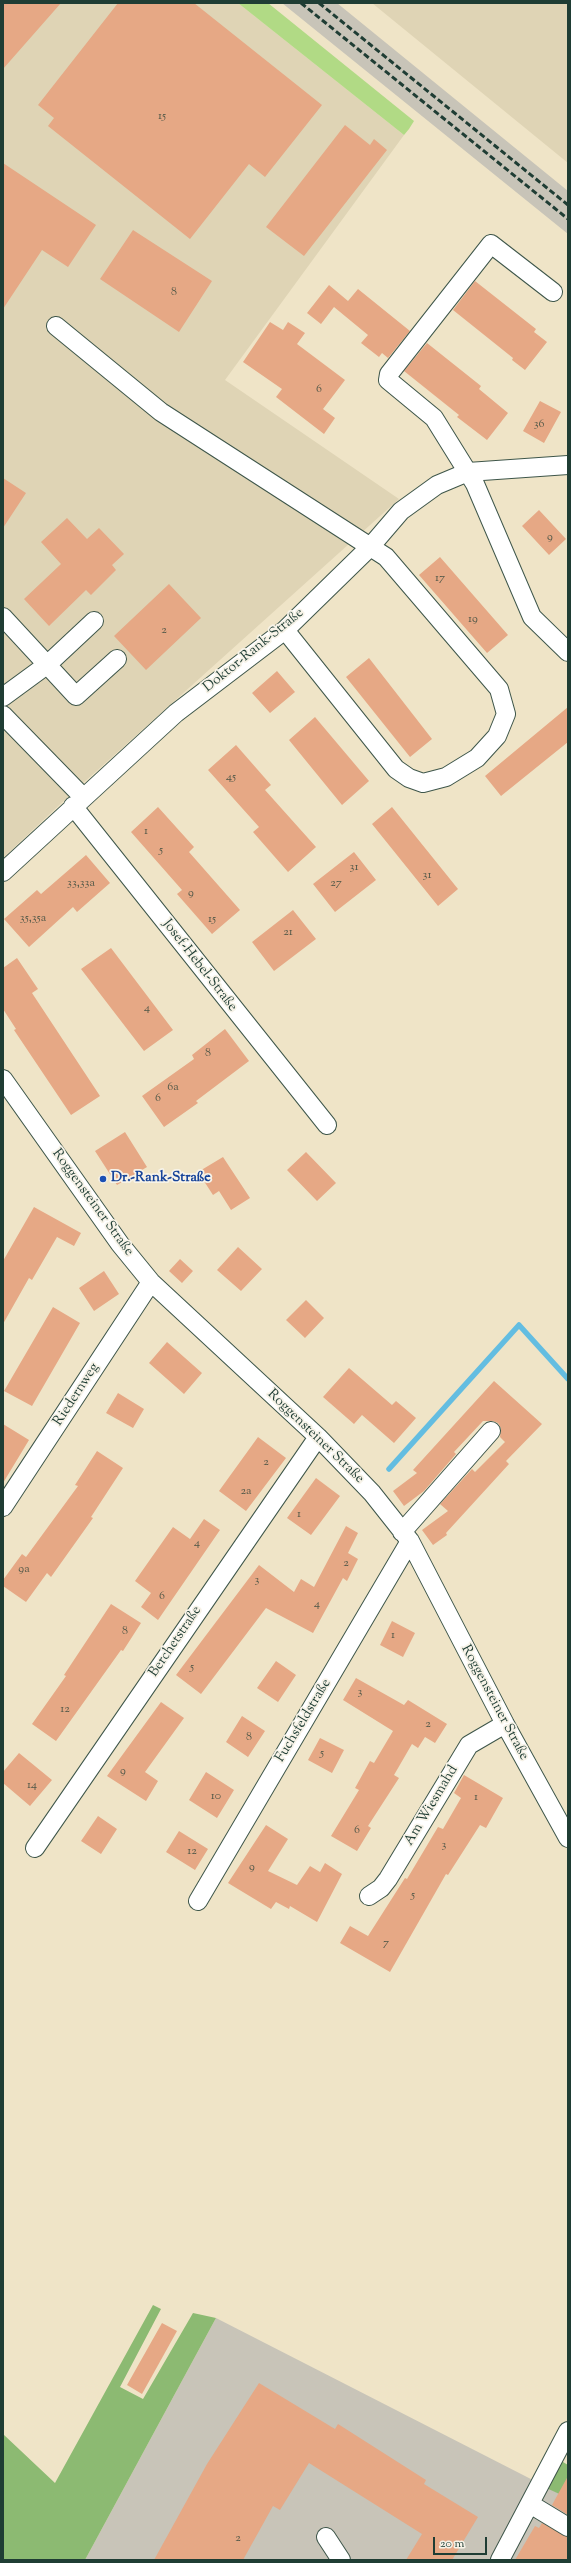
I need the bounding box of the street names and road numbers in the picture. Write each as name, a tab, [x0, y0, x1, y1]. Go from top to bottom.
street label: Doktor-Rank-Straße	[200, 605, 308, 697]
street label: Josef-Hebel-Straße	[158, 917, 240, 1015]
street label: Roggensteiner Straße	[48, 1146, 136, 1260]
street label: Riedernweg	[51, 1361, 103, 1429]
street label: Roggensteiner Straße	[263, 1386, 367, 1488]
street label: Berchetstraße	[146, 1603, 206, 1681]
street label: Roggensteiner Straße	[457, 1643, 531, 1763]
street label: Fuchsfeldstraße	[273, 1676, 335, 1766]
street label: Am Wiesmahd	[401, 1763, 463, 1849]

